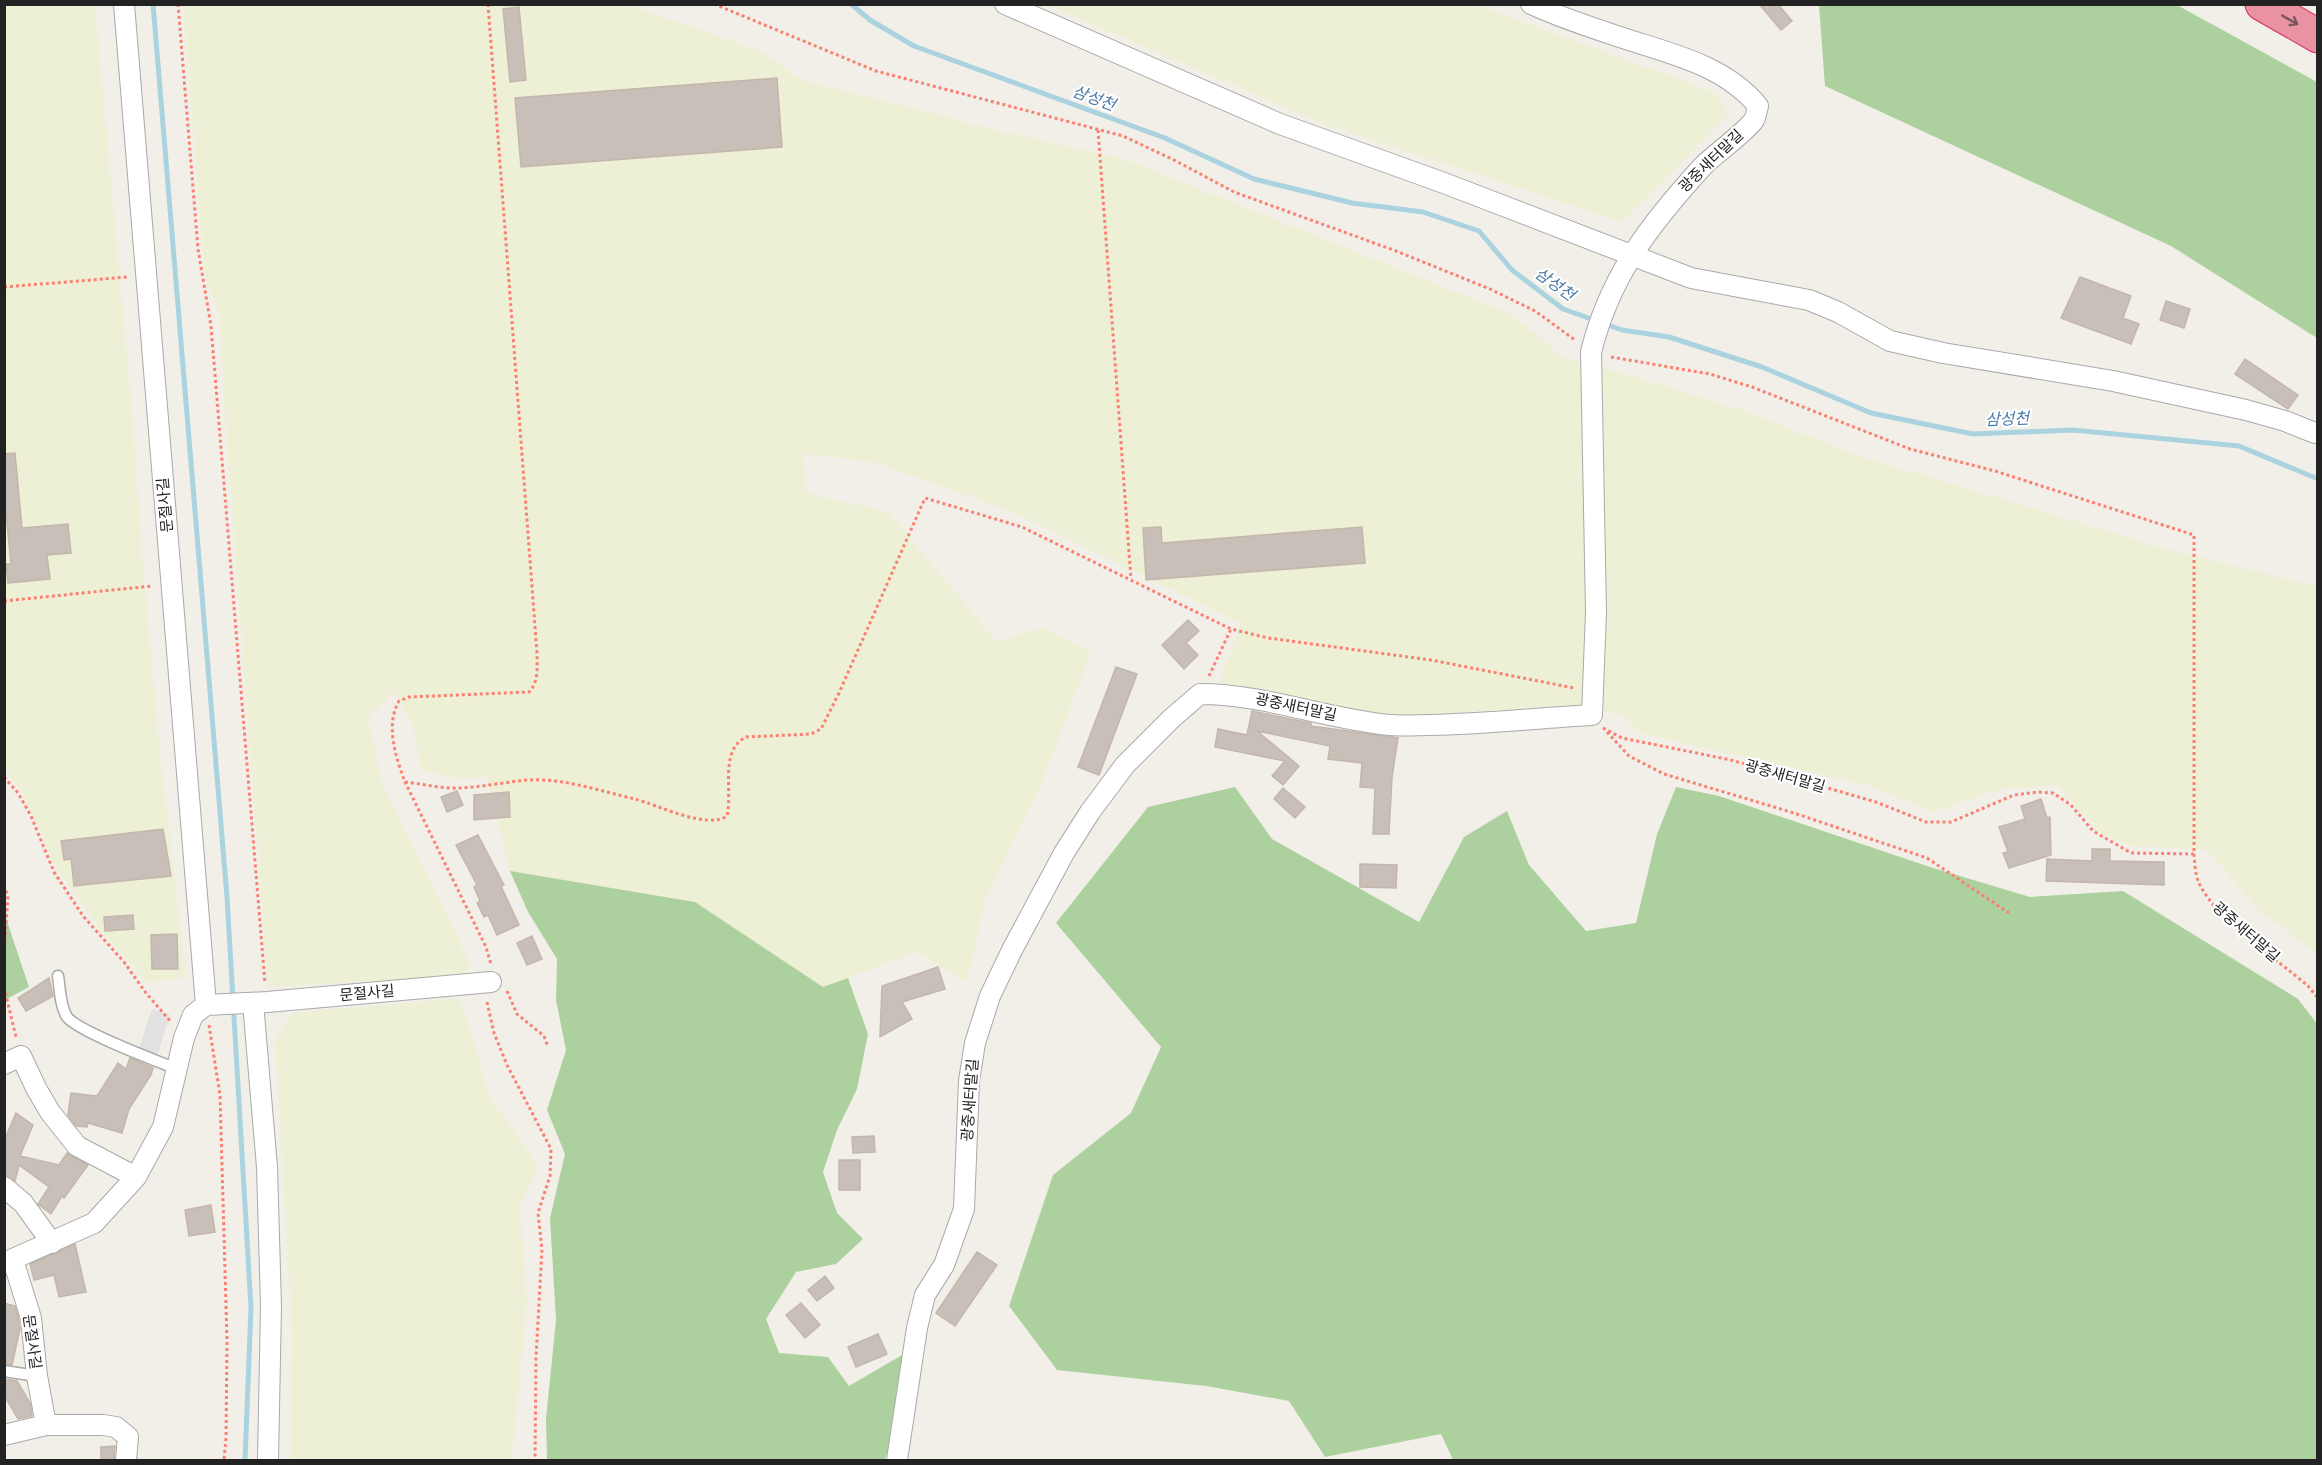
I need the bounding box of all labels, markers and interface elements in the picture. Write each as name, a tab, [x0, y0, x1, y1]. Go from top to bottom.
one-way arrow	[2281, 15, 2298, 27]
water label: 삼성천	[1070, 82, 1120, 115]
street label: 광중새터말길	[1675, 126, 1747, 196]
water label: 삼성천	[1531, 264, 1580, 306]
water label: 삼성천	[1985, 409, 2032, 429]
street label: 문절사길	[154, 477, 176, 533]
street label: 광중새터말길	[1254, 690, 1338, 724]
street label: 광중새터말길	[1743, 756, 1827, 796]
street label: 광중새터말길	[2209, 898, 2283, 966]
street label: 문절사길	[339, 982, 395, 1004]
street label: 광중새터말길	[958, 1058, 982, 1142]
street label: 문절사길	[19, 1313, 45, 1371]

